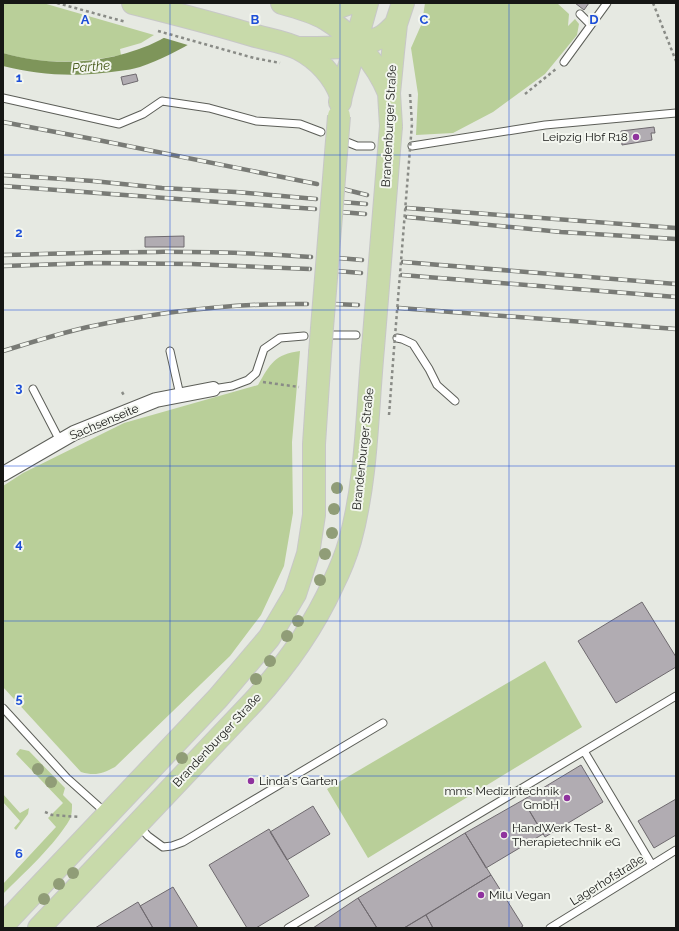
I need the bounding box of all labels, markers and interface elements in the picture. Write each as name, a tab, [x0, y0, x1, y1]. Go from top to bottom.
text: A	[81, 12, 90, 27]
text: B	[251, 12, 260, 27]
text: C	[420, 12, 429, 27]
text: D	[589, 12, 599, 27]
water label: Parthe	[71, 57, 111, 76]
street label: Brandenburger Straße	[379, 64, 399, 188]
text: 1	[16, 70, 23, 85]
place label: Leipzig Hbf R18	[542, 130, 628, 144]
marker: Leipzig Hbf R18	[631, 132, 641, 142]
text: 2	[15, 225, 23, 240]
text: 3	[15, 380, 23, 395]
street label: Brandenburger Straße	[350, 387, 376, 511]
street label: Sachsenseite	[67, 401, 141, 443]
text: 4	[15, 536, 23, 551]
street label: Brandenburger Straße	[170, 690, 264, 790]
text: 5	[15, 691, 23, 706]
place label: Linda's Garten	[259, 774, 338, 788]
marker: Linda's Garten	[246, 776, 256, 786]
place label: mms Medizintechnik GmbH	[445, 784, 560, 812]
marker: mms Medizintechnik GmbH	[562, 793, 572, 803]
place label: HandWerk Test- & Therapietechnik eG	[512, 821, 620, 849]
marker: HandWerk Test- & Therapietechnik eG	[499, 830, 509, 840]
text: 6	[15, 846, 23, 861]
street label: Lagerhofstraße	[568, 852, 646, 908]
place label: Milu Vegan	[489, 888, 551, 902]
marker: Milu Vegan	[476, 890, 486, 900]

